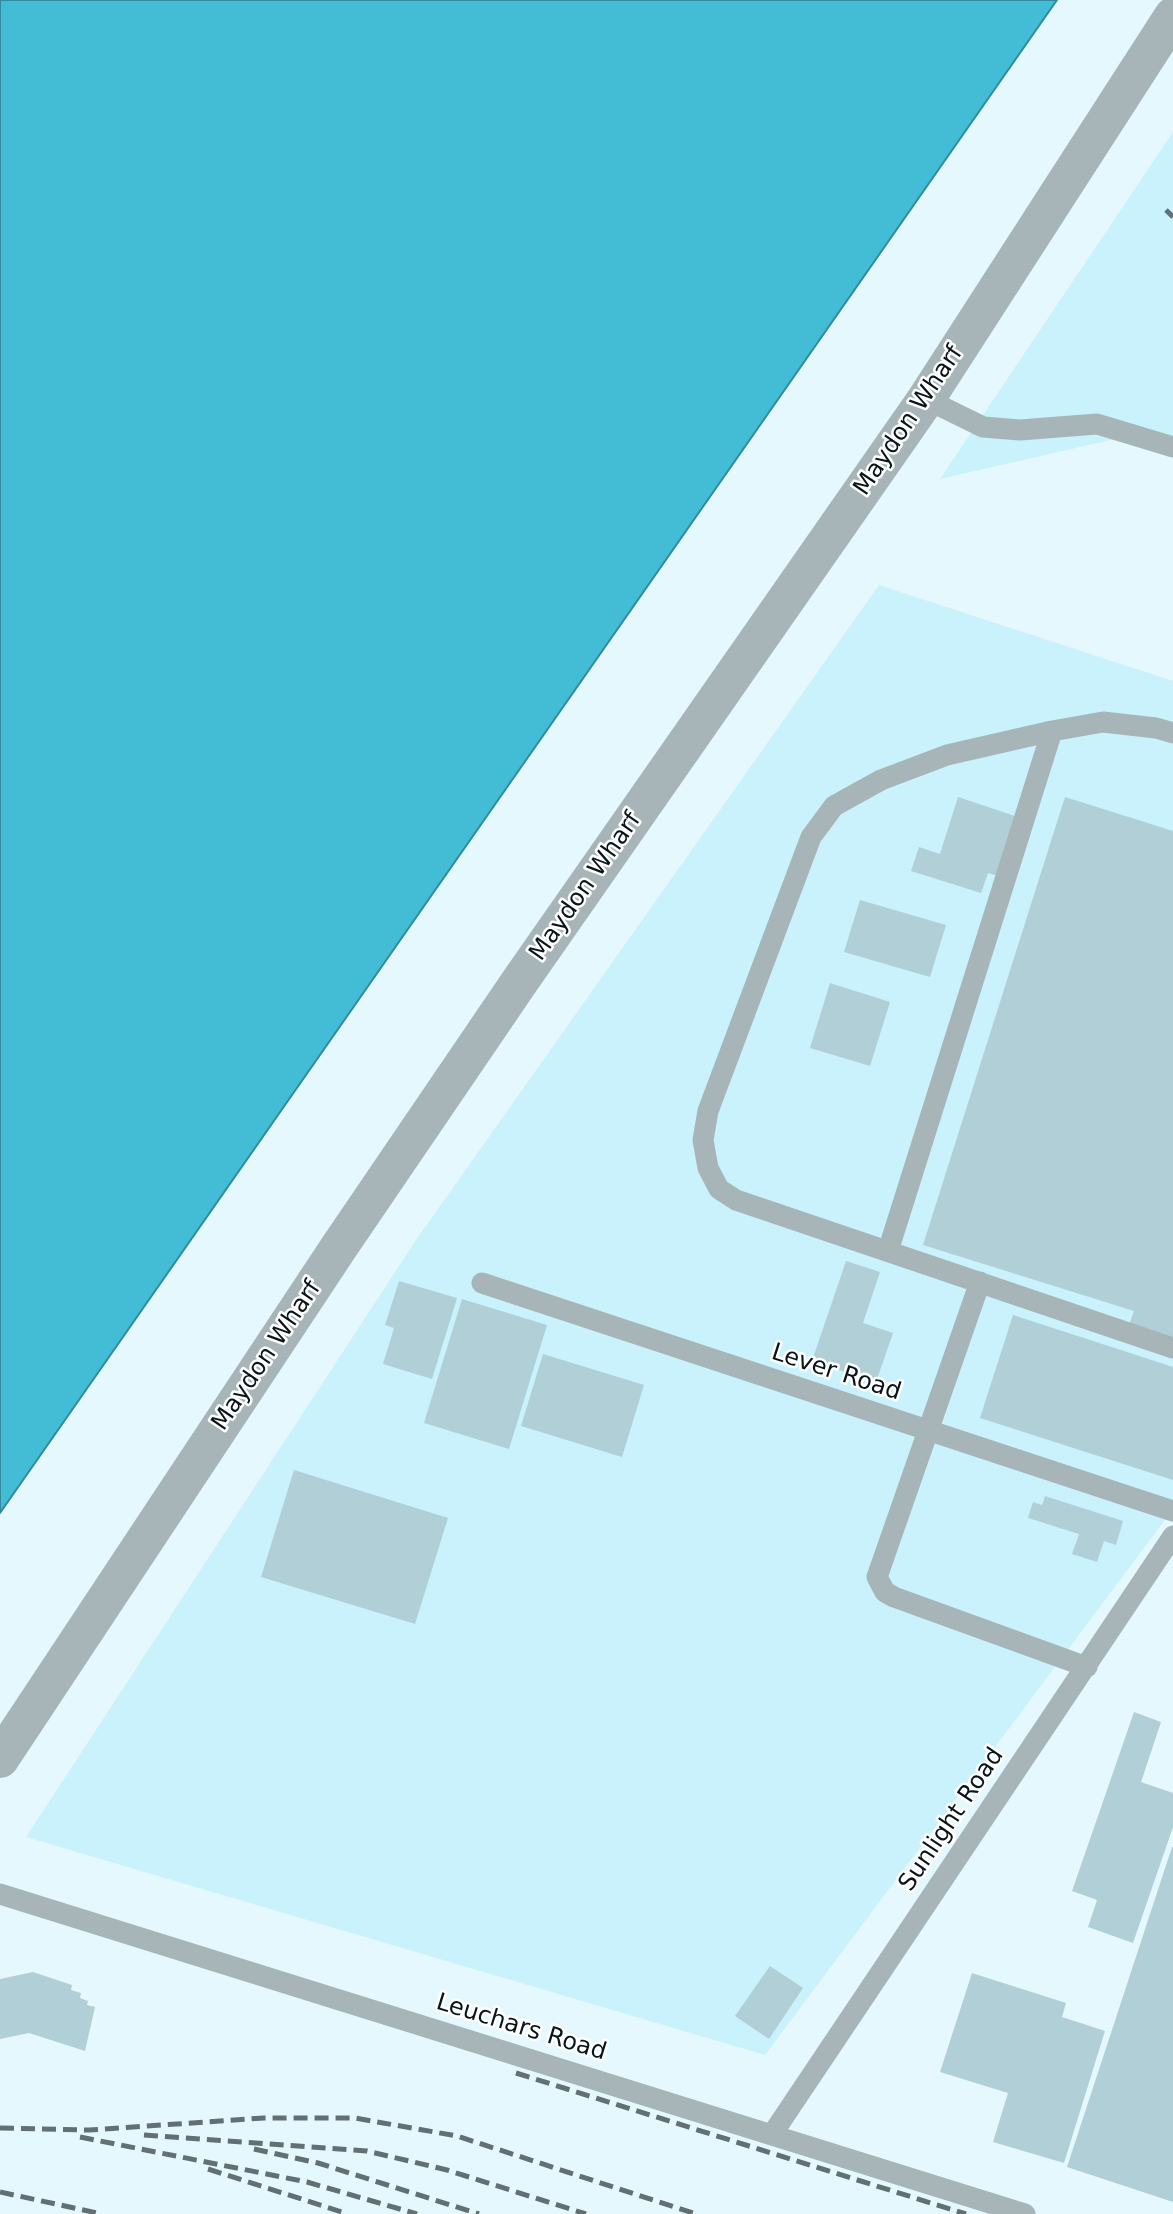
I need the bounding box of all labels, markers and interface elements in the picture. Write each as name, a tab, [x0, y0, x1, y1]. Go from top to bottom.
street label: Maydon Wharf	[848, 341, 970, 501]
street label: Maydon Wharf	[524, 807, 648, 967]
street label: Maydon Wharf	[206, 1276, 328, 1436]
street label: Lever Road	[768, 1339, 904, 1407]
street label: Sunlight Road	[893, 1743, 1011, 1897]
street label: Leuchars Road	[433, 1988, 609, 2068]

